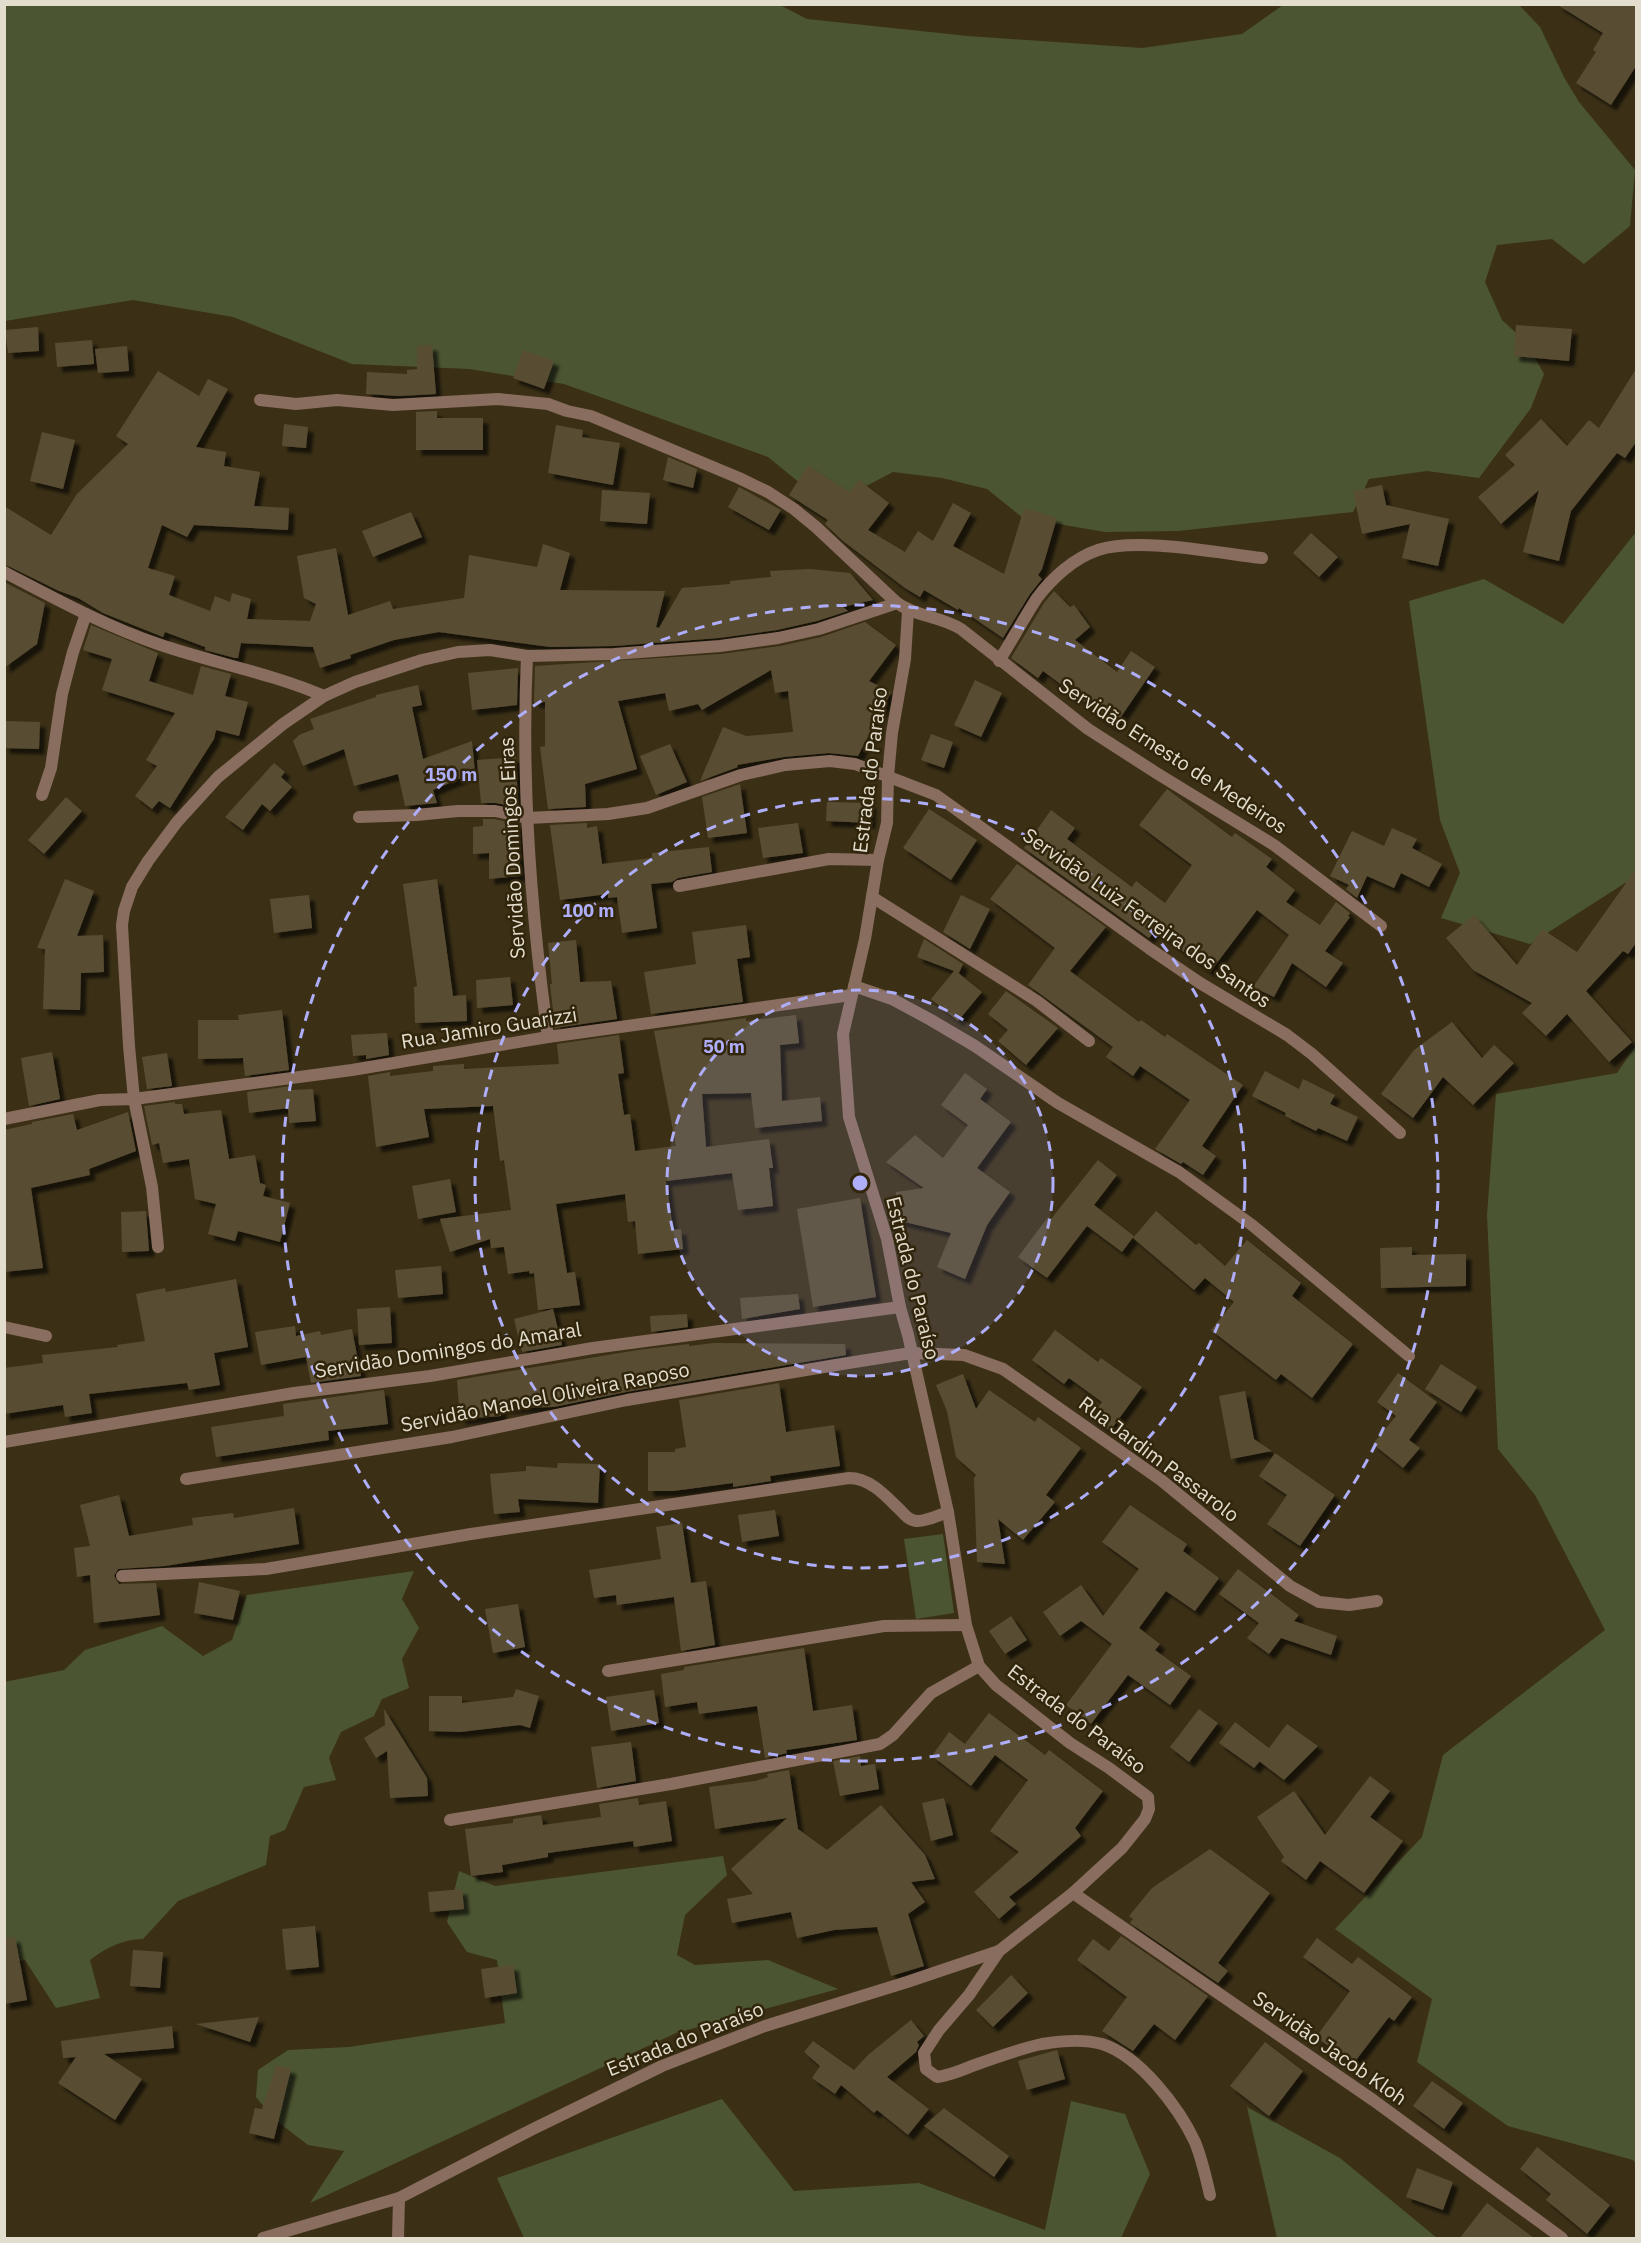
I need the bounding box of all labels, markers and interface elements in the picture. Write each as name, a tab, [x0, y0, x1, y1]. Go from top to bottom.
street label: Servidão Ernesto de Medeiros	[1054, 671, 1293, 840]
street label: Estrada do Paraíso	[846, 685, 893, 855]
street label: Servidão Domingos Eiras	[492, 736, 531, 960]
text: 150 m	[425, 763, 477, 786]
street label: Servidão Luiz Ferreira dos Santos	[1018, 821, 1277, 1014]
text: 100 m	[562, 899, 614, 922]
street label: Rua Jamiro Guarizzi	[399, 1000, 579, 1055]
text: 50 m	[703, 1035, 745, 1058]
centre of rings	[850, 1173, 870, 1193]
street label: Estrada do Paraíso	[880, 1193, 947, 1362]
street label: Servidão Domingos do Amaral	[313, 1315, 583, 1384]
street label: Servidão Manoel Oliveira Raposo	[398, 1355, 692, 1438]
street label: Rua Jardim Passarolo	[1074, 1389, 1245, 1528]
street label: Estrada do Paraíso	[1002, 1657, 1152, 1780]
street label: Servidão Jacob Kloh	[1248, 1984, 1413, 2111]
street label: Estrada do Paraíso	[602, 1995, 767, 2082]

